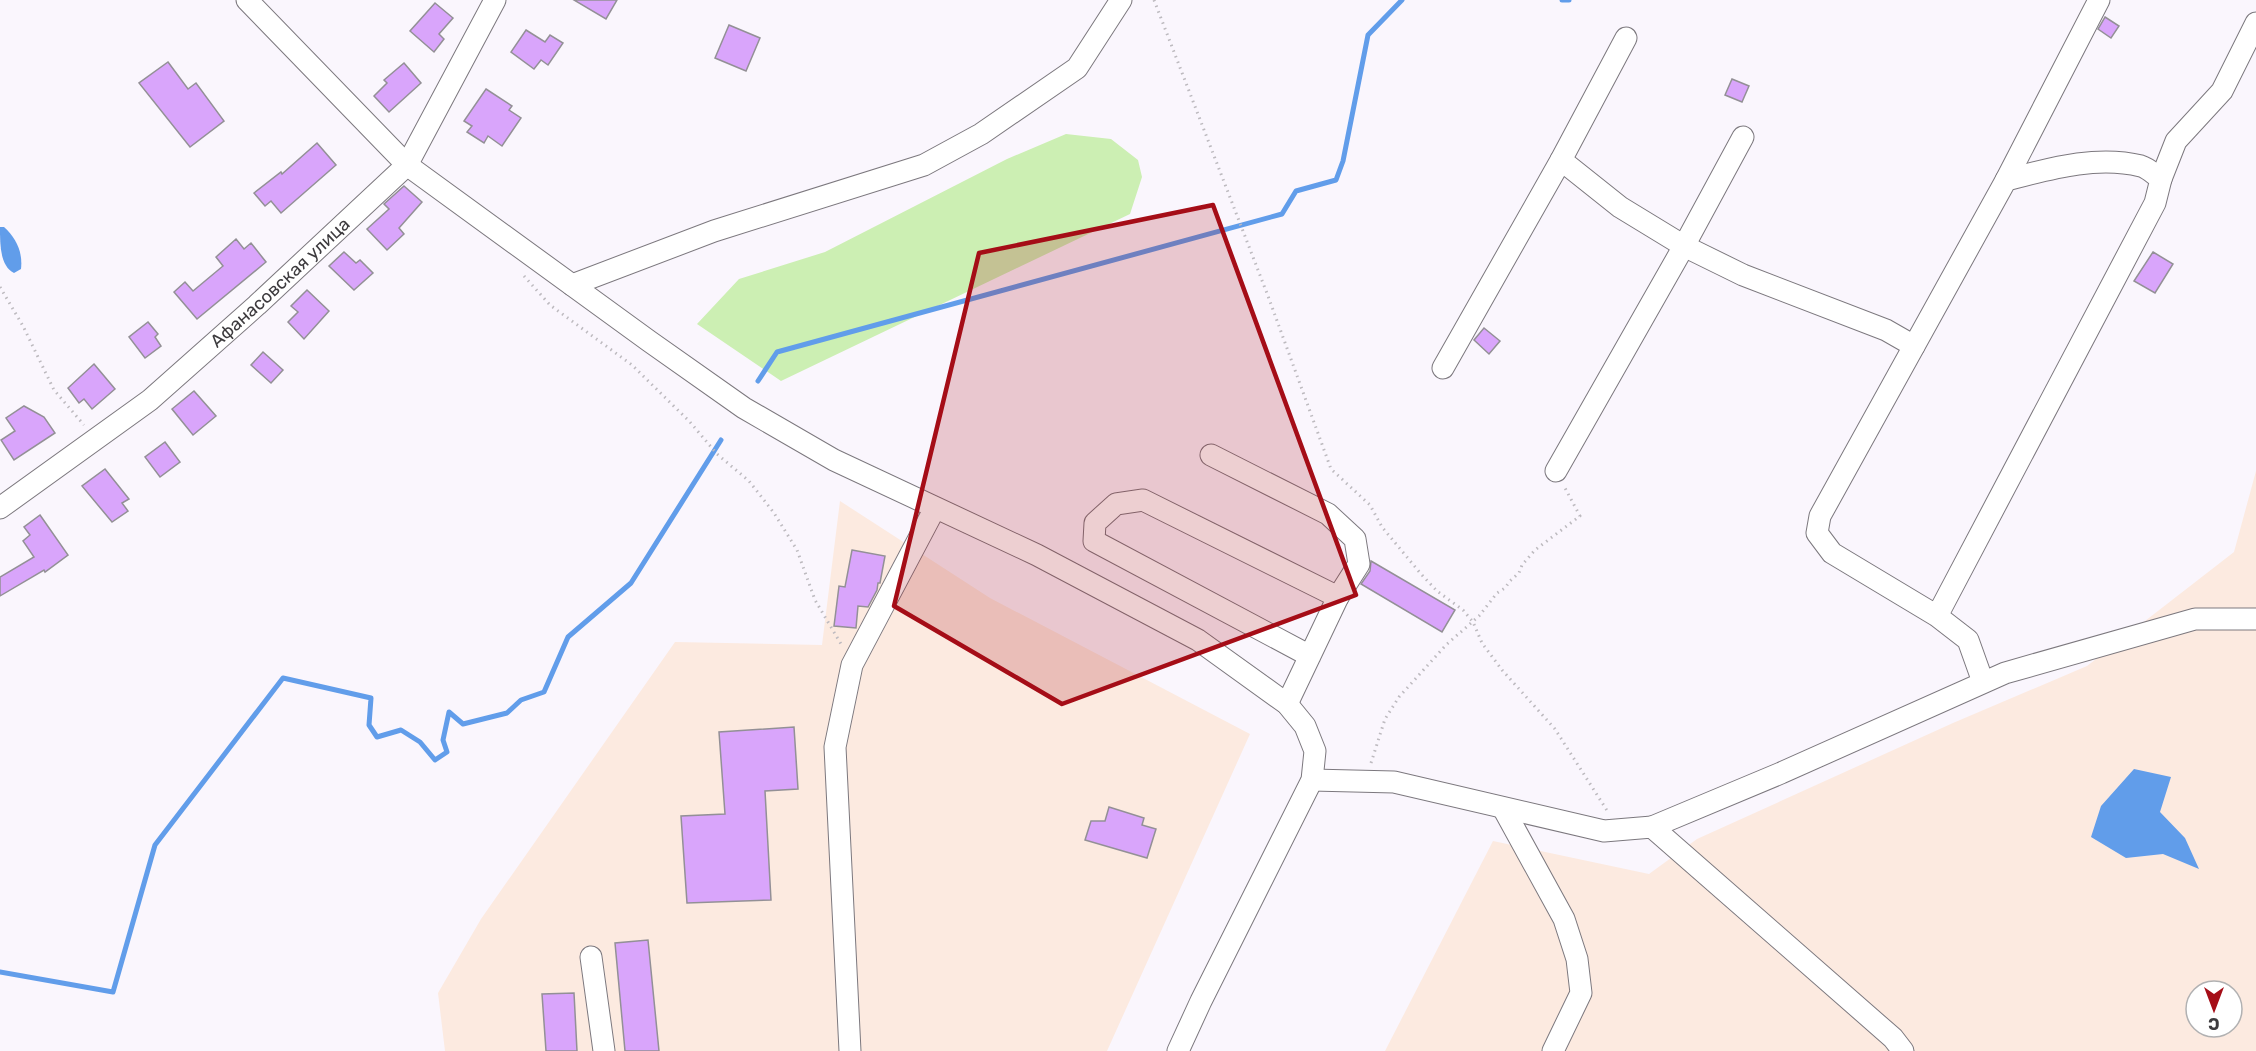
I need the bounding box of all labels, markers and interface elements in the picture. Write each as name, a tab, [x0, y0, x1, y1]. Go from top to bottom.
street label: Афанасовская улица	[206, 213, 354, 352]
north arrow	[2184, 979, 2244, 1039]
text: С	[2208, 1014, 2220, 1033]

